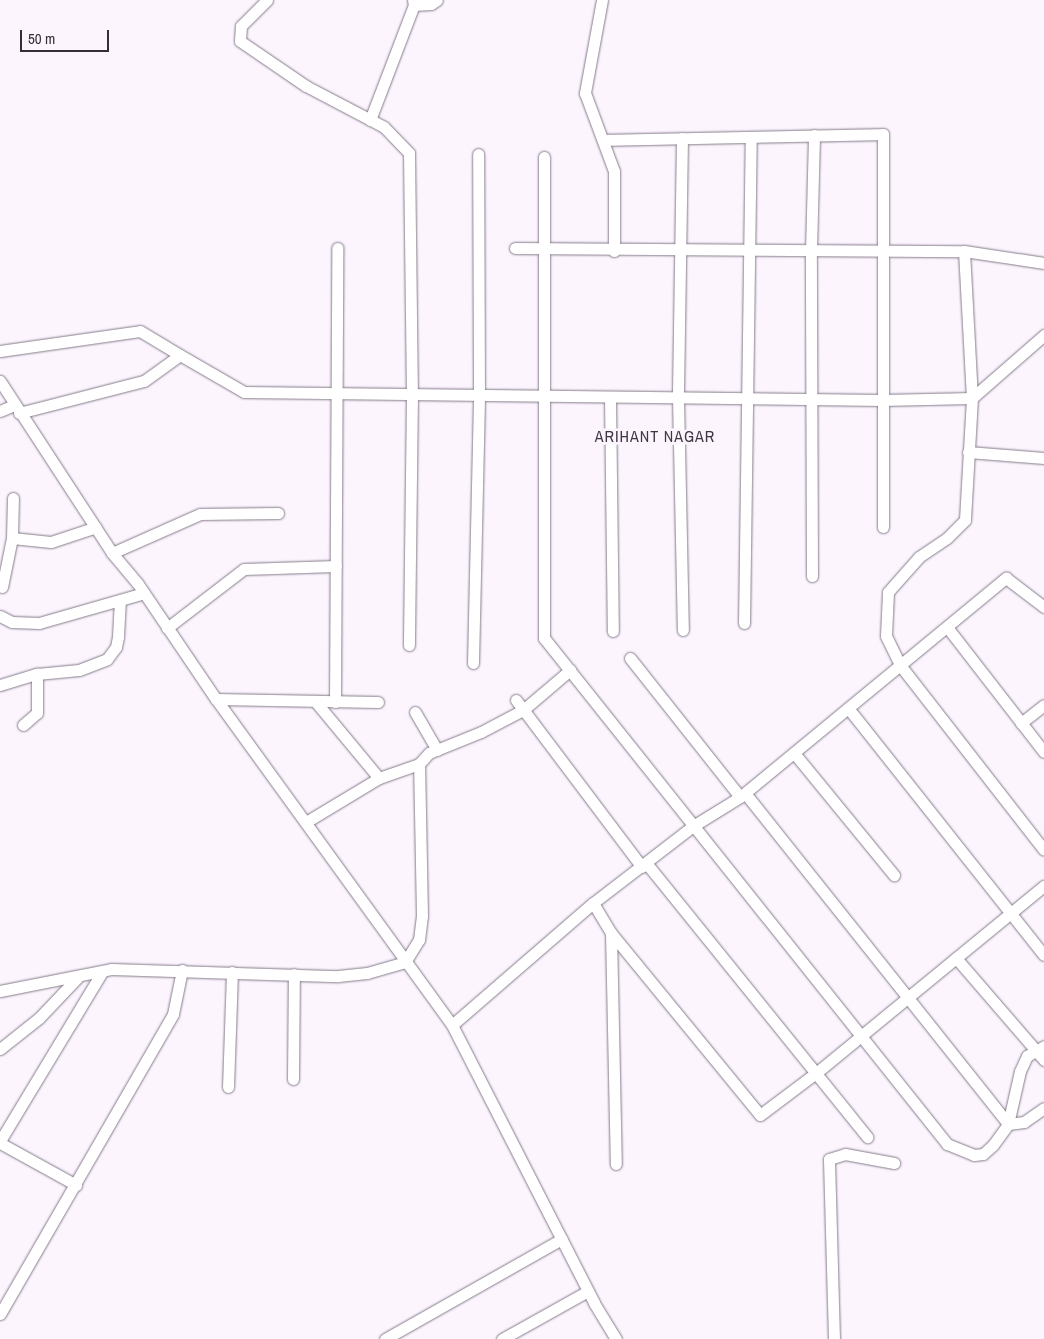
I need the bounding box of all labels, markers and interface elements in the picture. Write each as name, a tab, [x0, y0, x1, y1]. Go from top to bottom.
scale bar	[22, 20, 111, 52]
text: 50 m	[28, 28, 55, 49]
district label: ARIHANT NAGAR	[593, 426, 717, 446]

